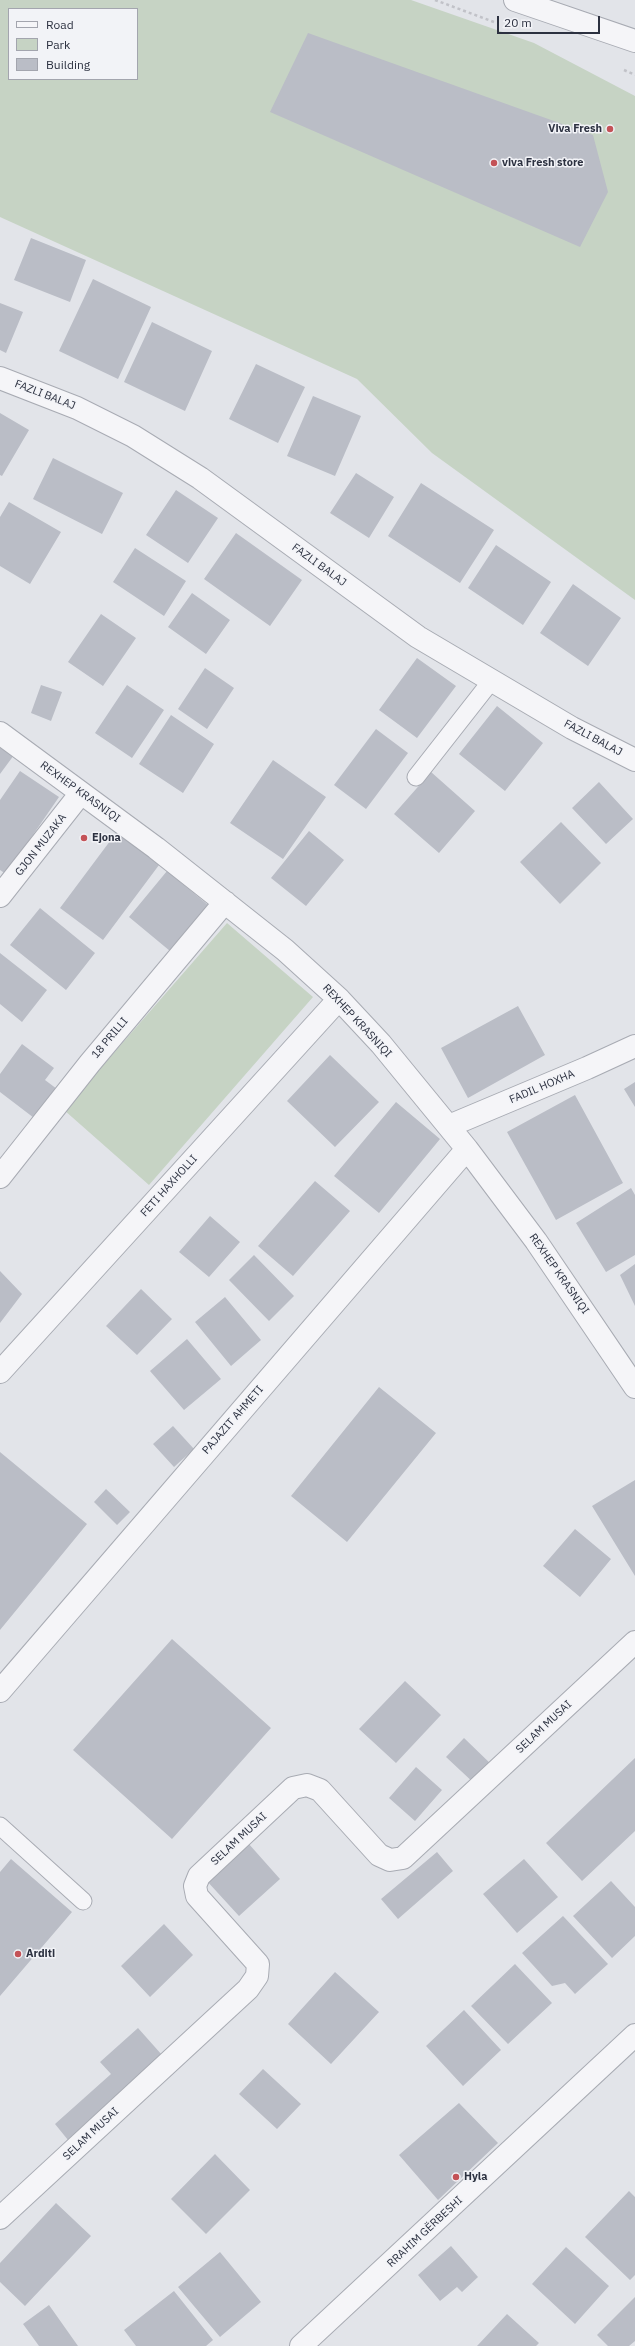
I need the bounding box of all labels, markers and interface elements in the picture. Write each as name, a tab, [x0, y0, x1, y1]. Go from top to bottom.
legend	[8, 8, 138, 80]
scale bar	[499, 8, 602, 34]
text: 20 m	[504, 15, 532, 30]
text: Road	[46, 17, 74, 32]
text: Park	[46, 37, 70, 52]
text: Building	[46, 57, 90, 72]
place label: Viva Fresh	[548, 122, 602, 136]
marker: Viva Fresh	[605, 124, 615, 134]
place label: viva Fresh store	[502, 156, 584, 170]
marker: viva Fresh store	[489, 158, 499, 168]
street label: FAZLI BALAJ	[13, 377, 77, 413]
street label: FAZLI BALAJ	[289, 541, 349, 589]
street label: FAZLI BALAJ	[562, 717, 624, 759]
street label: REXHEP KRASNIQI	[38, 759, 122, 825]
street label: GJON MUZAKA	[13, 811, 69, 879]
place label: Ejona	[92, 831, 121, 845]
marker: Ejona	[79, 833, 89, 843]
street label: REXHEP KRASNIQI	[320, 982, 394, 1060]
street label: 18 PRILLI	[89, 1015, 131, 1061]
street label: FADIL HOXHA	[507, 1067, 577, 1107]
street label: FETI HAXHOLLI	[138, 1152, 200, 1220]
street label: REXHEP KRASNIQI	[526, 1231, 592, 1317]
street label: PAJAZIT AHMETI	[200, 1383, 266, 1457]
street label: SELAM MUSAI	[513, 1698, 575, 1756]
street label: SELAM MUSAI	[208, 1810, 270, 1868]
place label: Arditi	[26, 1947, 55, 1961]
marker: Arditi	[13, 1949, 23, 1959]
street label: SELAM MUSAI	[60, 2105, 122, 2163]
place label: Hyla	[464, 2170, 487, 2184]
marker: Hyla	[451, 2172, 461, 2182]
street label: RRAHIM GËRBESHI	[385, 2194, 465, 2270]

